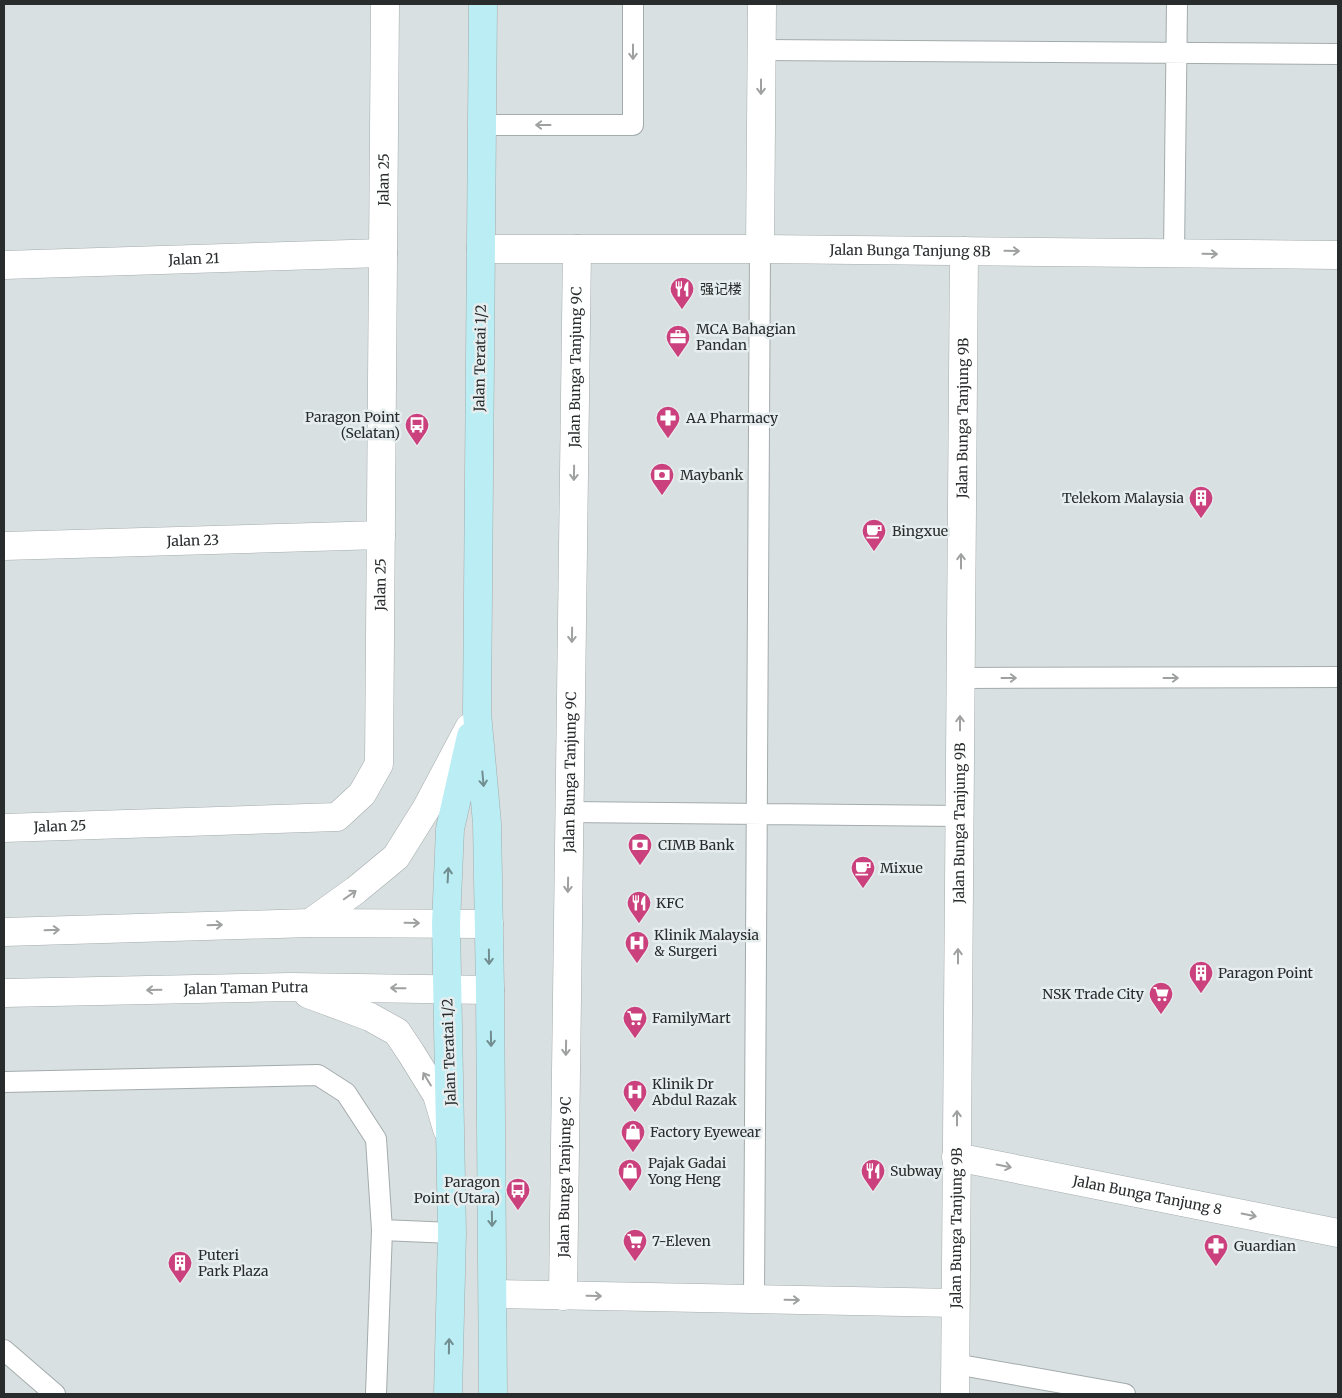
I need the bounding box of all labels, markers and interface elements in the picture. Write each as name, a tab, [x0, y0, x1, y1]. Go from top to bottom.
one-way arrow	[628, 44, 638, 60]
one-way arrow	[756, 79, 766, 95]
one-way arrow	[535, 120, 552, 130]
street label: Jalan 25	[374, 153, 393, 207]
street label: Jalan Bunga Tanjung 8B	[829, 241, 990, 260]
one-way arrow	[1004, 247, 1020, 256]
street label: Jalan 21	[167, 249, 220, 269]
one-way arrow	[1202, 249, 1218, 258]
restaurant icon: 强记楼	[669, 276, 695, 310]
place label: 强记楼	[700, 280, 742, 298]
street label: Jalan Bunga Tanjung 9C	[565, 286, 585, 449]
street label: Jalan Teratai 1/2	[470, 304, 490, 413]
place label: MCA Bahagian Pandan	[696, 320, 796, 354]
office icon: MCA Bahagian Pandan	[665, 324, 691, 358]
street label: Jalan Bunga Tanjung 9B	[953, 338, 972, 499]
pharmacy icon: AA Pharmacy	[655, 405, 681, 439]
place label: Paragon Point (Selatan)	[305, 408, 401, 442]
place label: AA Pharmacy	[685, 409, 779, 427]
bus stop icon: Paragon Point (Selatan)	[404, 412, 430, 446]
bank icon: Maybank	[649, 462, 675, 496]
one-way arrow	[569, 464, 579, 481]
place label: Maybank	[680, 466, 743, 484]
building icon: Telekom Malaysia	[1188, 485, 1214, 519]
place label: Telekom Malaysia	[1062, 489, 1184, 507]
cafe icon: Bingxue	[861, 518, 887, 552]
place label: Bingxue	[892, 522, 948, 540]
street label: Jalan 23	[165, 531, 220, 550]
one-way arrow	[956, 553, 966, 569]
street label: Jalan 25	[371, 558, 390, 612]
one-way arrow	[567, 627, 577, 643]
one-way arrow	[1000, 673, 1016, 683]
one-way arrow	[1162, 673, 1179, 683]
street label: Jalan Bunga Tanjung 9C	[560, 691, 580, 854]
one-way arrow	[955, 715, 965, 732]
street label: Jalan Bunga Tanjung 9B	[950, 743, 969, 904]
one-way arrow	[478, 771, 488, 787]
street label: Jalan 25	[32, 816, 87, 836]
bank icon: CIMB Bank	[627, 832, 653, 866]
place label: CIMB Bank	[658, 836, 734, 854]
cafe icon: Mixue	[850, 855, 876, 889]
place label: Mixue	[880, 859, 923, 877]
one-way arrow	[443, 867, 452, 883]
one-way arrow	[563, 877, 573, 893]
one-way arrow	[343, 890, 357, 900]
restaurant icon: KFC	[626, 890, 652, 924]
place label: KFC	[656, 894, 684, 912]
one-way arrow	[403, 919, 419, 928]
one-way arrow	[207, 921, 223, 930]
one-way arrow	[44, 926, 60, 935]
place label: Klinik Malaysia & Surgeri	[654, 926, 759, 960]
hospital icon: Klinik Malaysia & Surgeri	[624, 930, 650, 964]
one-way arrow	[953, 948, 963, 964]
one-way arrow	[485, 949, 494, 965]
building icon: Paragon Point	[1188, 960, 1214, 994]
place label: Paragon Point	[1218, 964, 1313, 982]
street label: Jalan Taman Putra	[182, 978, 309, 998]
supermarket icon: NSK Trade City	[1148, 981, 1174, 1015]
one-way arrow	[390, 983, 406, 993]
one-way arrow	[146, 985, 162, 995]
place label: NSK Trade City	[1042, 985, 1145, 1003]
street label: Jalan Teratai 1/2	[438, 998, 460, 1107]
supermarket icon: FamilyMart	[622, 1005, 648, 1039]
place label: FamilyMart	[652, 1009, 731, 1027]
one-way arrow	[486, 1030, 496, 1046]
one-way arrow	[561, 1040, 571, 1056]
one-way arrow	[421, 1072, 431, 1086]
place label: Klinik Dr Abdul Razak	[651, 1075, 737, 1109]
hospital icon: Klinik Dr Abdul Razak	[622, 1079, 648, 1113]
street label: Jalan Bunga Tanjung 9C	[555, 1096, 575, 1259]
one-way arrow	[952, 1110, 962, 1126]
shop icon: Factory Eyewear	[620, 1119, 646, 1153]
place label: Factory Eyewear	[650, 1123, 761, 1141]
street label: Jalan Bunga Tanjung 9B	[947, 1148, 966, 1309]
place label: Pajak Gadai Yong Heng	[647, 1154, 727, 1188]
shop icon: Pajak Gadai Yong Heng	[617, 1158, 643, 1192]
restaurant icon: Subway	[860, 1158, 886, 1192]
place label: Subway	[890, 1162, 943, 1180]
one-way arrow	[996, 1162, 1012, 1171]
street label: Jalan Bunga Tanjung 8	[1070, 1171, 1223, 1219]
place label: Paragon Point (Utara)	[414, 1173, 500, 1207]
bus stop icon: Paragon Point (Utara)	[505, 1177, 531, 1211]
one-way arrow	[488, 1210, 497, 1226]
one-way arrow	[1241, 1211, 1257, 1221]
supermarket icon: 7-Eleven	[622, 1228, 648, 1262]
place label: 7-Eleven	[652, 1232, 711, 1250]
pharmacy icon: Guardian	[1203, 1233, 1229, 1267]
place label: Guardian	[1234, 1237, 1296, 1255]
place label: Puteri Park Plaza	[198, 1246, 269, 1280]
building icon: Puteri Park Plaza	[167, 1250, 193, 1284]
one-way arrow	[586, 1291, 602, 1301]
one-way arrow	[784, 1295, 800, 1305]
one-way arrow	[445, 1338, 454, 1354]

